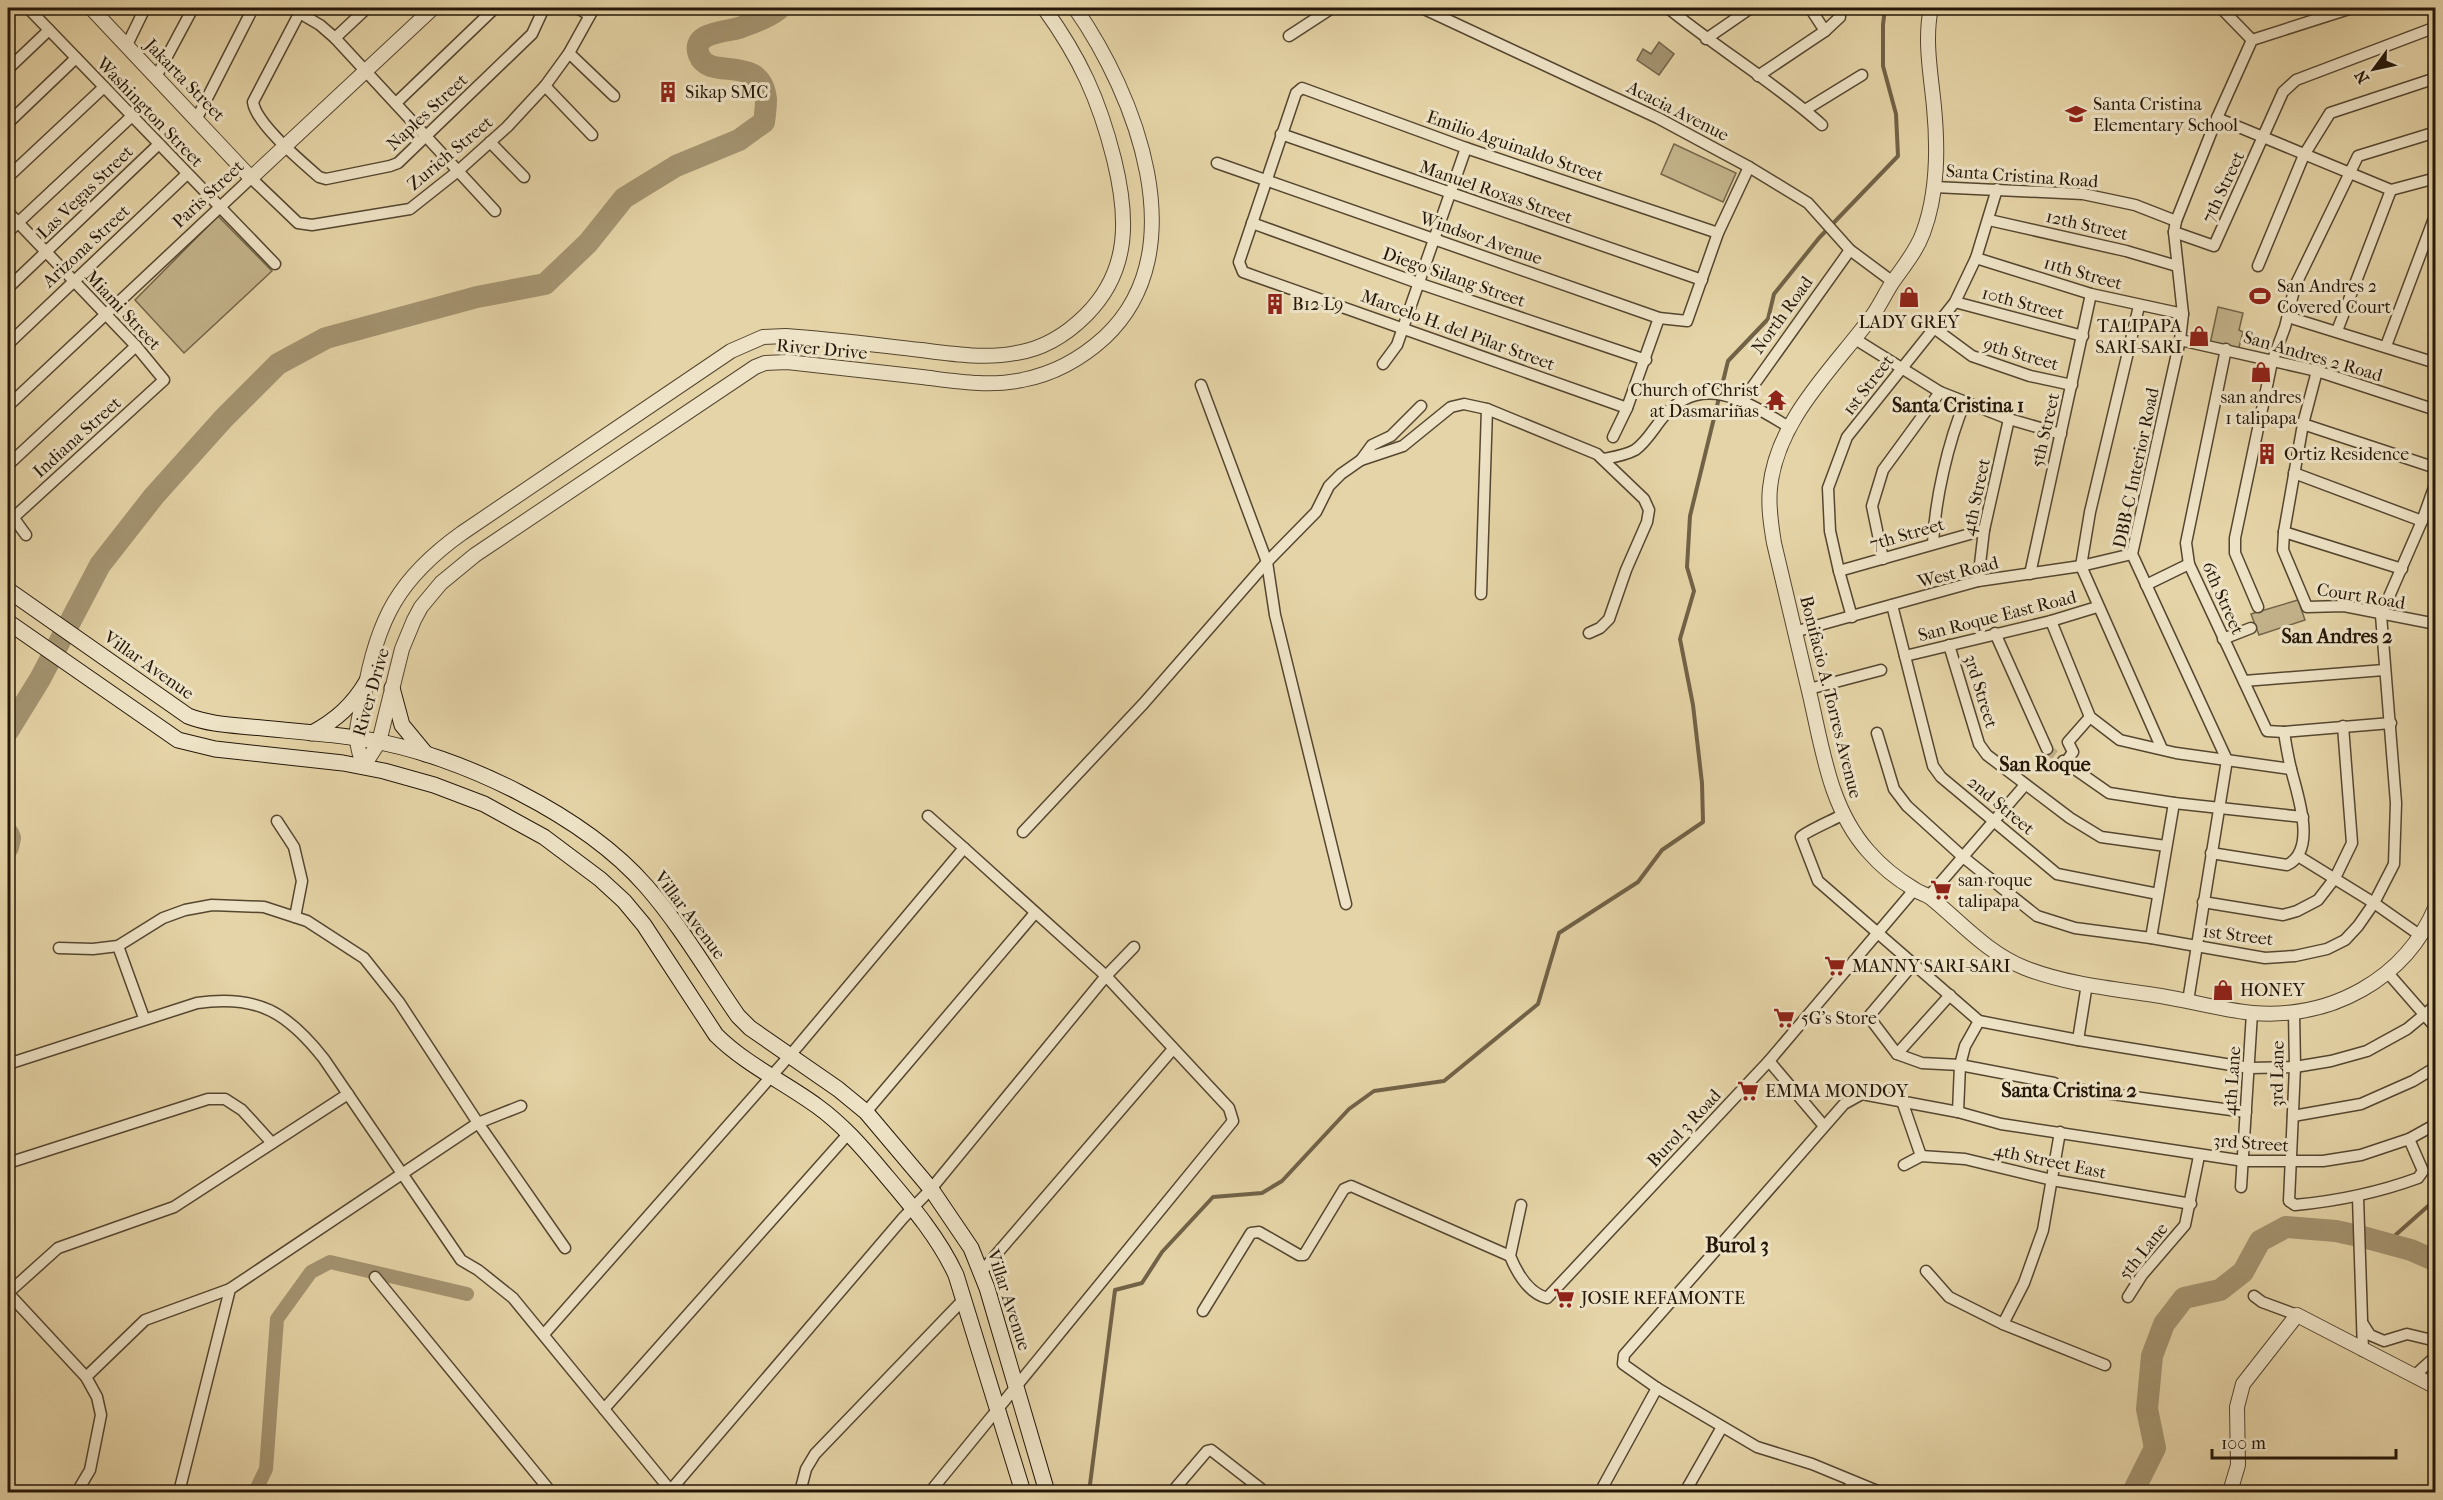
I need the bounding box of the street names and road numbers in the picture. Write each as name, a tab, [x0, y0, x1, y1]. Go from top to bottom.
street label: Jakarta Street	[139, 33, 229, 126]
street label: Washington Street	[91, 52, 208, 172]
street label: Naples Street	[383, 69, 473, 155]
street label: Acacia Avenue	[1622, 76, 1732, 146]
street label: Emilio Aguinaldo Street	[1424, 106, 1606, 187]
street label: Zurich Street	[404, 111, 498, 195]
street label: Las Vegas Street	[33, 141, 138, 243]
street label: 7th Street	[2198, 148, 2249, 226]
street label: Paris Street	[168, 156, 249, 233]
street label: Manuel Roxas Street	[1417, 156, 1575, 229]
street label: Santa Cristina Road	[1945, 161, 2099, 192]
street label: Arizona Street	[38, 200, 135, 293]
street label: 12th Street	[2044, 206, 2131, 245]
street label: Windsor Avenue	[1416, 207, 1545, 269]
street label: Diego Silang Street	[1380, 243, 1529, 312]
street label: 11th Street	[2041, 252, 2125, 295]
street label: Miami Street	[80, 266, 165, 355]
street label: North Road	[1747, 272, 1818, 358]
street label: 10th Street	[1980, 282, 2067, 325]
street label: Marcelo H. del Pilar Street	[1358, 286, 1558, 376]
street label: San Andres 2 Road	[2241, 327, 2385, 386]
street label: 9th Street	[1981, 334, 2061, 375]
street label: River Drive	[776, 335, 868, 364]
street label: 1st Street	[1838, 350, 1899, 420]
street label: DBB-C Interior Road	[2109, 386, 2164, 550]
street label: 5th Street	[2027, 390, 2064, 469]
street label: Indiana Street	[29, 392, 126, 482]
street label: 4th Street	[1958, 456, 1995, 538]
street label: 7th Street	[1867, 514, 1947, 555]
street label: West Road	[1915, 552, 2001, 593]
street label: 6th Street	[2197, 558, 2248, 638]
street label: Court Road	[2315, 579, 2407, 614]
street label: San Roque East Road	[1916, 587, 2079, 646]
street label: Bonifacio A. Torres Avenue	[1795, 594, 1866, 801]
street label: Villar Avenue	[99, 626, 198, 704]
street label: River Drive	[349, 645, 394, 739]
street label: 3rd Street	[1959, 652, 2002, 731]
street label: 2nd Street	[1963, 771, 2039, 840]
street label: Villar Avenue	[649, 866, 730, 964]
street label: 1st Street	[2201, 921, 2275, 950]
street label: 3rd Lane	[2266, 1040, 2289, 1108]
street label: 4th Lane	[2220, 1046, 2245, 1116]
street label: Burol 3 Road	[1643, 1085, 1726, 1172]
street label: 3rd Street	[2212, 1130, 2290, 1157]
street label: 4th Street East	[1992, 1139, 2109, 1184]
street label: 5th Lane	[2114, 1219, 2173, 1284]
street label: Villar Avenue	[982, 1246, 1035, 1353]

